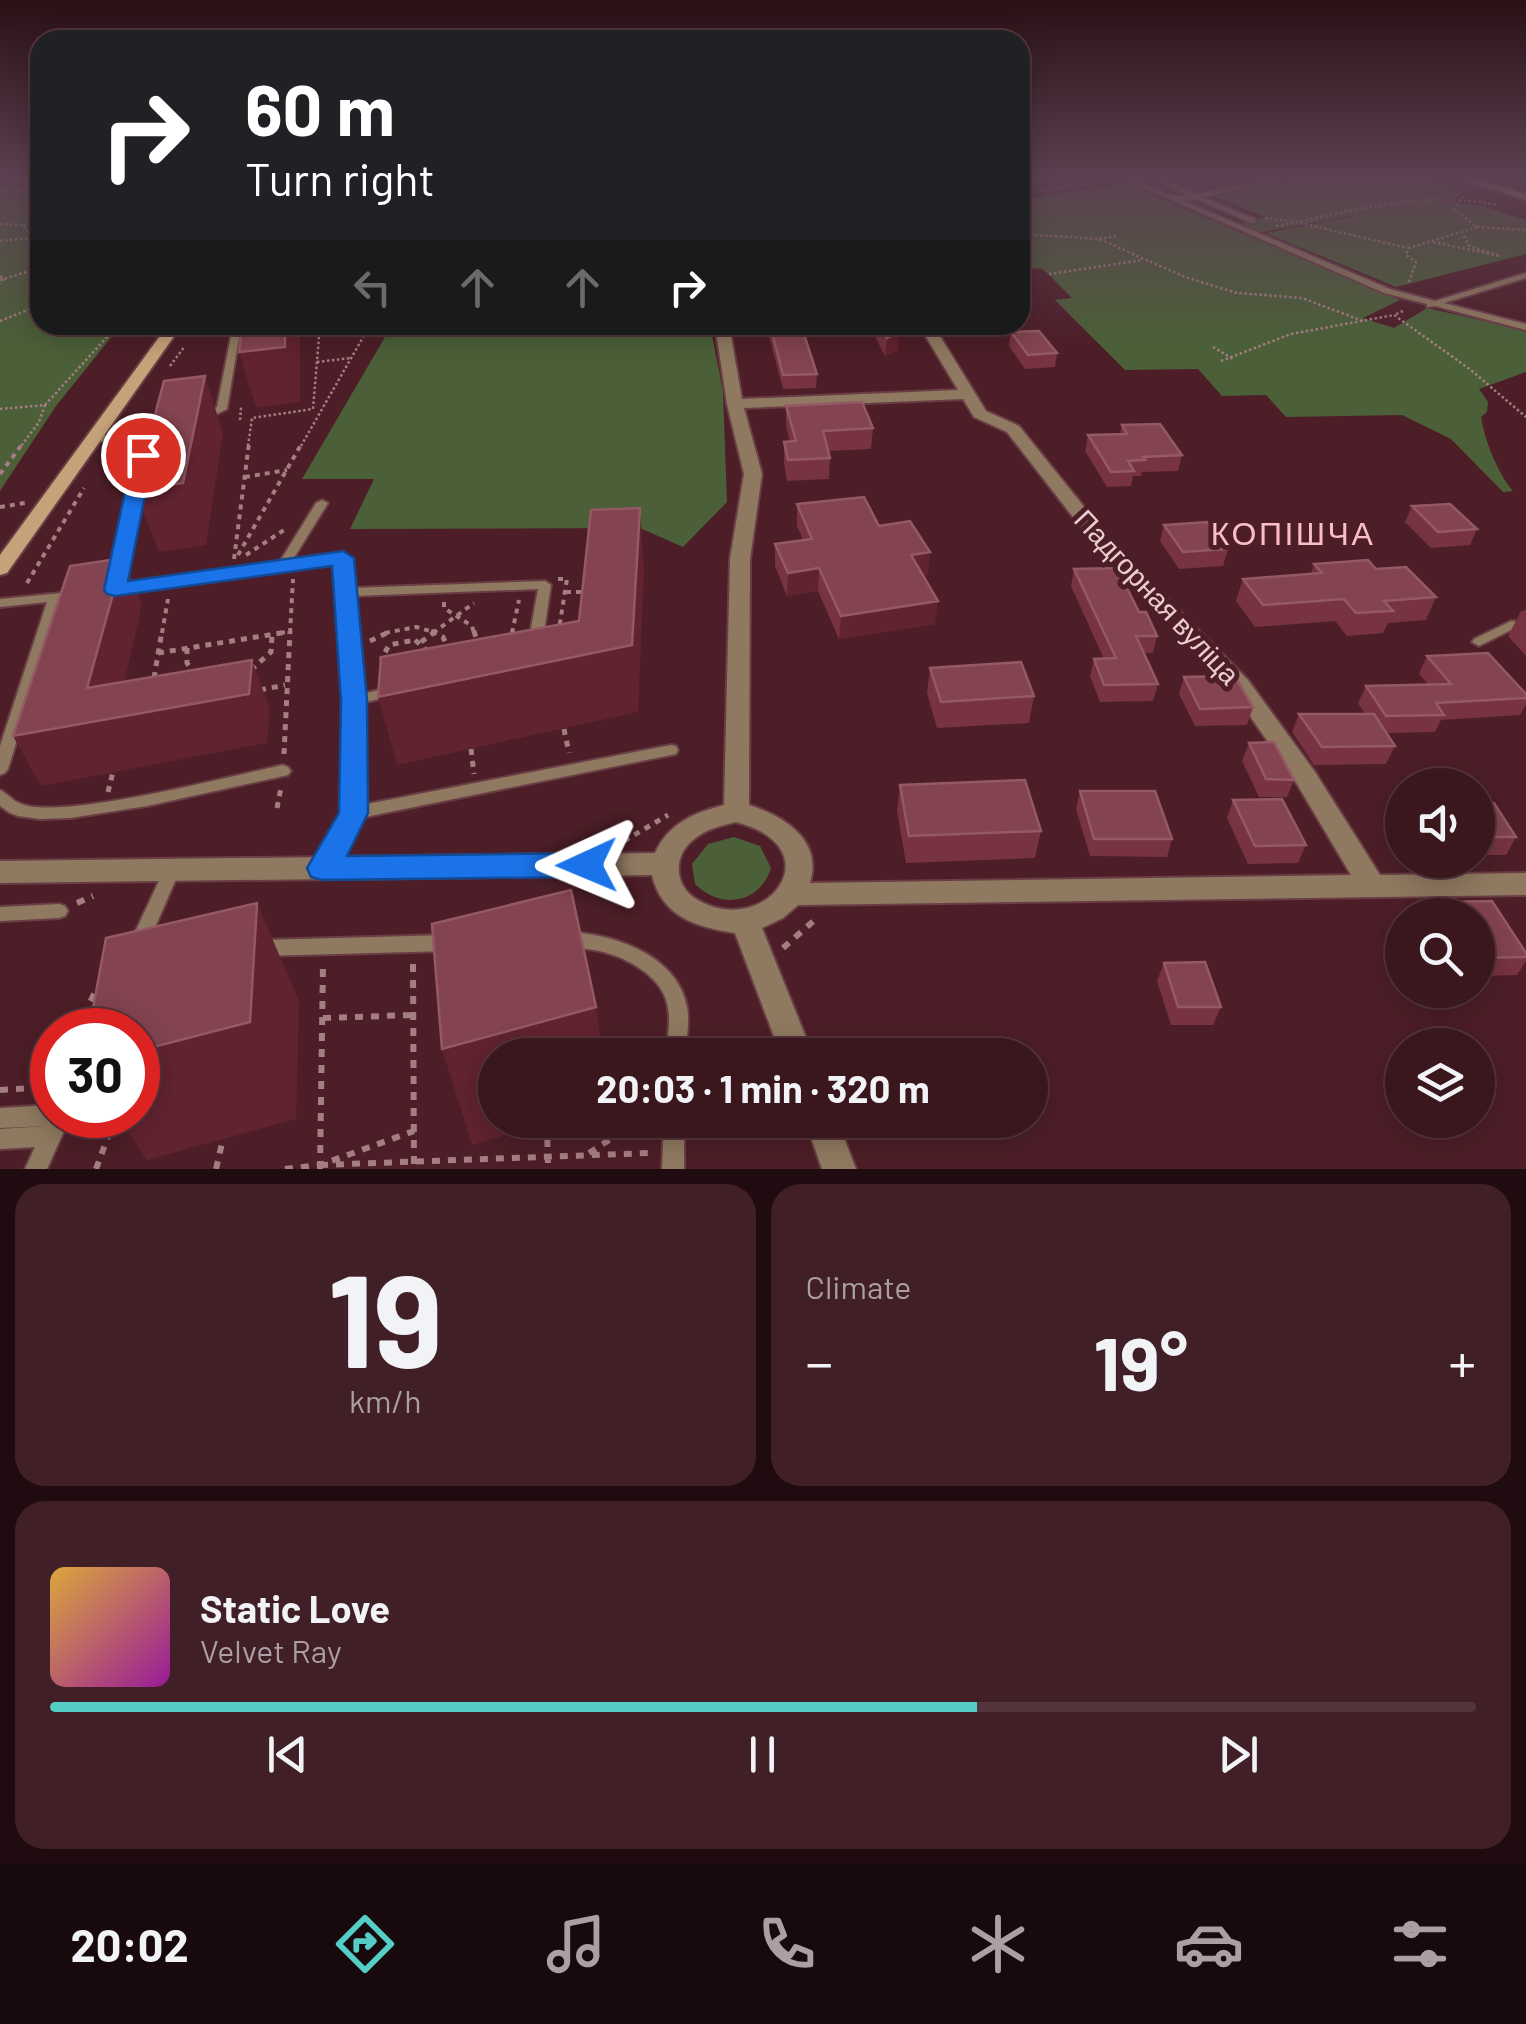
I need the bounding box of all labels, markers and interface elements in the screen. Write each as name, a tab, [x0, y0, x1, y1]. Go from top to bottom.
text: 60 m	[245, 66, 395, 150]
icon: right	[80, 70, 210, 200]
text: Turn right	[245, 151, 435, 205]
icon: left	[345, 260, 400, 315]
icon: ahead	[450, 260, 505, 315]
icon: ahead	[555, 260, 610, 315]
icon: right	[660, 260, 715, 315]
pin	[101, 413, 186, 498]
icon: arrive	[116, 428, 171, 483]
street label: Падгорная вуліца	[1068, 502, 1248, 691]
district label: КОПІШЧА	[1211, 513, 1375, 551]
map controls	[1385, 768, 1495, 1138]
button: sound	[1385, 768, 1495, 878]
position arrow	[535, 813, 639, 917]
button: search	[1385, 898, 1495, 1008]
speed limit sign: 30	[30, 1008, 160, 1138]
button: layers	[1385, 1028, 1495, 1138]
text: 20:03 · 1 min · 320 m	[596, 1065, 930, 1111]
text: 19	[328, 1238, 443, 1394]
text: Climate	[806, 1267, 911, 1305]
text: 19°	[1093, 1316, 1188, 1406]
text: −	[806, 1328, 833, 1394]
text: +	[1448, 1328, 1476, 1394]
text: km/h	[349, 1381, 421, 1419]
text: Static Love	[200, 1585, 390, 1631]
text: Velvet Ray	[200, 1631, 342, 1669]
icon: previous	[260, 1727, 315, 1782]
icon: pause	[735, 1727, 790, 1782]
icon: next	[1211, 1727, 1266, 1782]
icon: directions	[330, 1909, 400, 1979]
icon: music	[541, 1909, 611, 1979]
icon: phone	[752, 1909, 822, 1979]
icon: climate	[963, 1909, 1033, 1979]
icon: car	[1174, 1909, 1244, 1979]
icon: filters	[1385, 1909, 1455, 1979]
text: 20:02	[71, 1917, 189, 1971]

